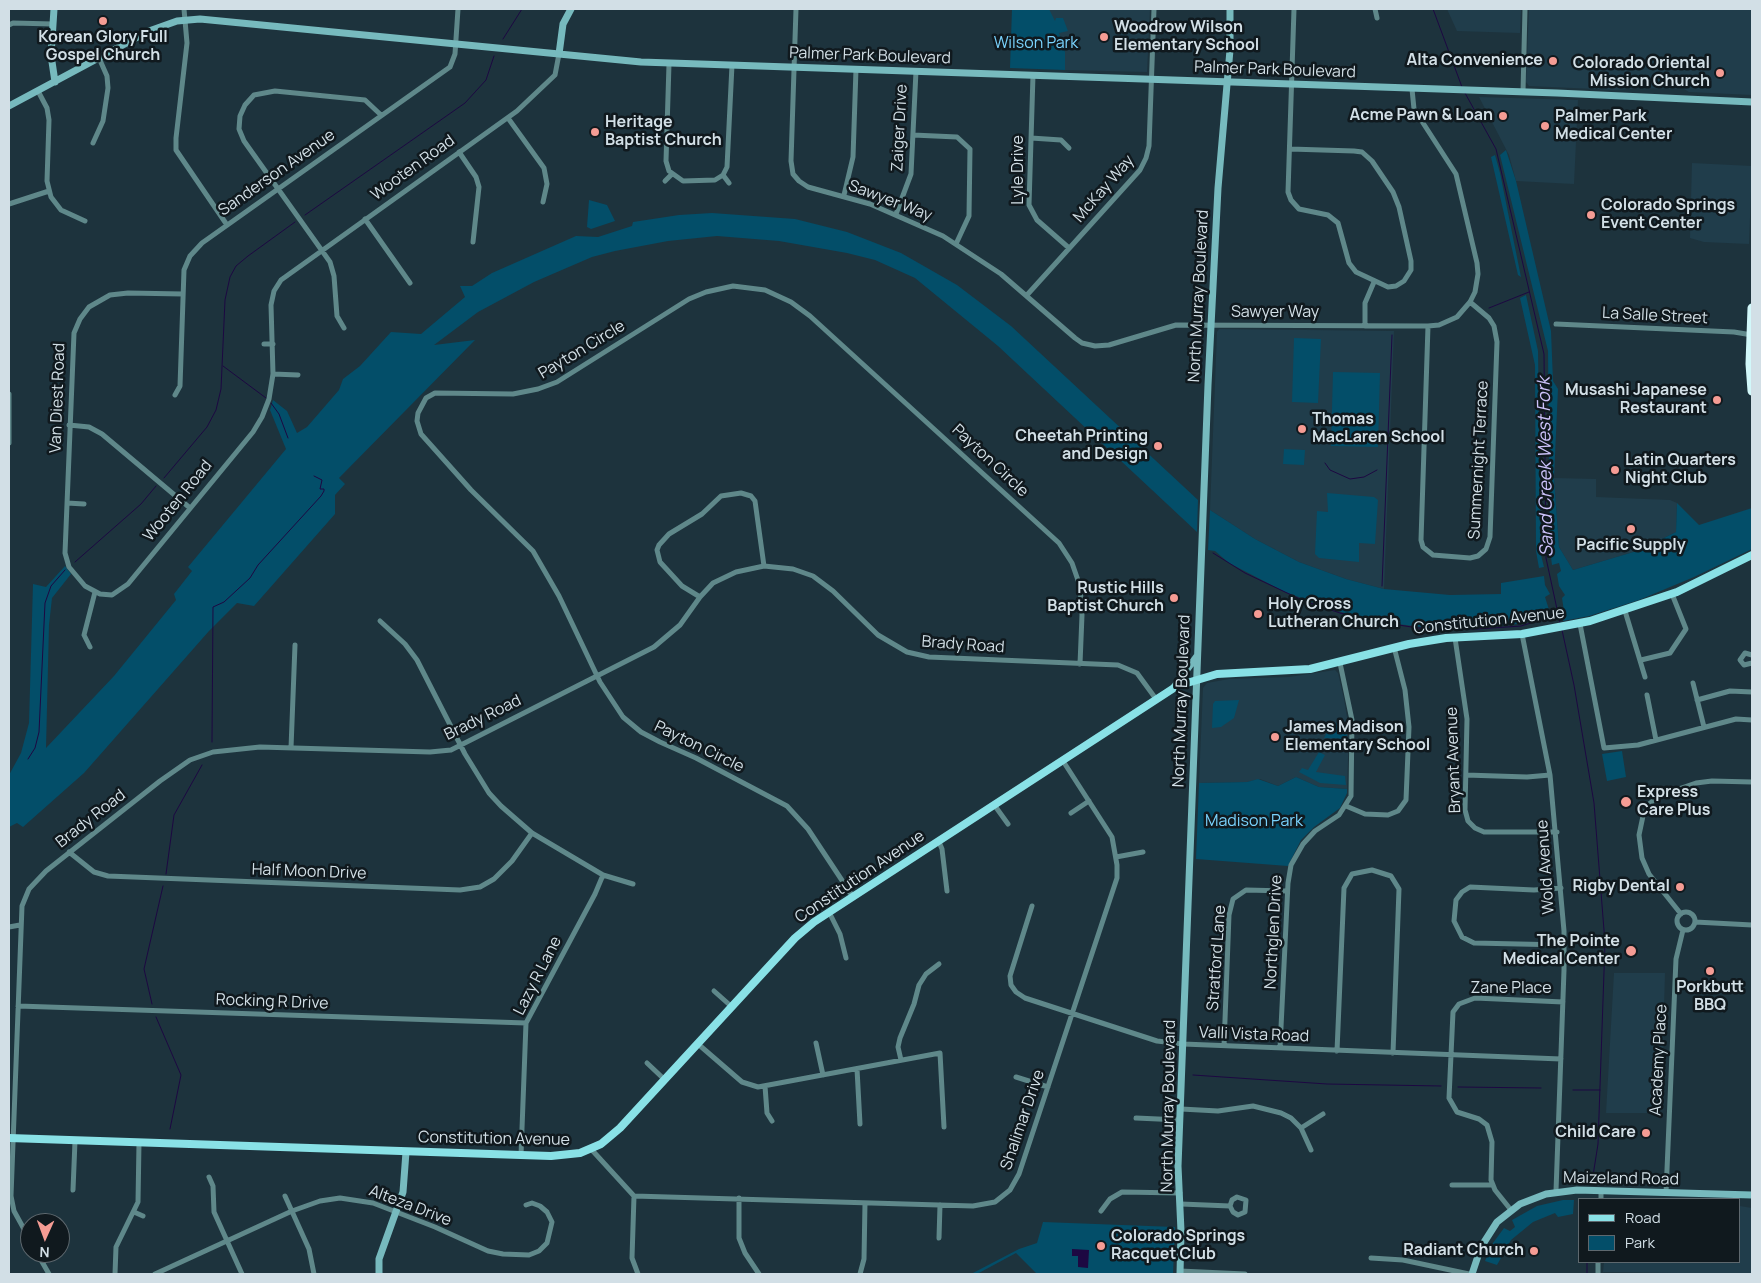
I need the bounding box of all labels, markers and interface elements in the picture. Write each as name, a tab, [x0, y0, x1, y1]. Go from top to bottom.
marker: Korean Glory Full Gospel Church	[97, 15, 109, 27]
place label: Woodrow Wilson Elementary School	[1114, 18, 1259, 56]
place label: Korean Glory Full Gospel Church	[38, 28, 168, 66]
marker: Woodrow Wilson Elementary School	[1098, 31, 1110, 43]
park label: Wilson Park	[994, 34, 1078, 54]
street label: Palmer Park Boulevard	[789, 44, 951, 68]
place label: Alta Convenience	[1406, 51, 1543, 71]
place label: Colorado Oriental Mission Church	[1573, 54, 1710, 92]
marker: Alta Convenience	[1547, 55, 1559, 67]
street label: Palmer Park Boulevard	[1194, 58, 1356, 82]
marker: Colorado Oriental Mission Church	[1714, 67, 1726, 79]
street label: Zaiger Drive	[888, 84, 912, 172]
place label: Acme Pawn & Loan	[1349, 106, 1493, 126]
place label: Palmer Park Medical Center	[1555, 107, 1672, 145]
marker: Acme Pawn & Loan	[1497, 110, 1509, 122]
place label: Heritage Baptist Church	[605, 113, 722, 151]
marker: Palmer Park Medical Center	[1539, 120, 1551, 132]
street label: Sanderson Avenue	[215, 126, 339, 220]
marker: Heritage Baptist Church	[589, 126, 601, 138]
street label: Wooten Road	[367, 131, 459, 205]
street label: Lyle Drive	[1009, 135, 1029, 205]
street label: McKay Way	[1070, 151, 1138, 227]
street label: Sawyer Way	[845, 176, 935, 226]
place label: Colorado Springs Event Center	[1601, 196, 1735, 234]
street label: North Murray Boulevard	[1185, 209, 1213, 383]
marker: Colorado Springs Event Center	[1585, 209, 1597, 221]
street label: Sawyer Way	[1231, 303, 1319, 323]
street label: La Salle Street	[1602, 304, 1708, 328]
street label: Payton Circle	[535, 317, 629, 383]
street label: Van Diest Road	[46, 343, 70, 453]
water label: Sand Creek West Fork	[1534, 377, 1558, 557]
street label: Summernight Terrace	[1465, 380, 1493, 540]
place label: Musashi Japanese Restaurant	[1565, 381, 1707, 419]
marker: Musashi Japanese Restaurant	[1711, 394, 1723, 406]
place label: Thomas MacLaren School	[1312, 410, 1445, 448]
street label: Payton Circle	[948, 421, 1032, 501]
marker: Thomas MacLaren School	[1296, 423, 1308, 435]
place label: Cheetah Printing and Design	[1015, 427, 1148, 465]
marker: Cheetah Printing and Design	[1152, 440, 1164, 452]
place label: Latin Quarters Night Club	[1625, 451, 1736, 489]
street label: Wooten Road	[139, 457, 217, 545]
marker: Latin Quarters Night Club	[1609, 464, 1621, 476]
marker: Pacific Supply	[1625, 523, 1637, 535]
place label: Pacific Supply	[1576, 536, 1686, 556]
place label: Rustic Hills Baptist Church	[1047, 579, 1164, 617]
marker: Rustic Hills Baptist Church	[1168, 592, 1180, 604]
place label: Holy Cross Lutheran Church	[1268, 595, 1399, 633]
street label: Constitution Avenue	[1412, 604, 1566, 638]
marker: Holy Cross Lutheran Church	[1252, 608, 1264, 620]
street label: North Murray Boulevard	[1169, 614, 1195, 788]
street label: Brady Road	[921, 633, 1005, 657]
street label: Brady Road	[441, 691, 525, 745]
street label: Bryant Avenue	[1443, 707, 1465, 813]
street label: Payton Circle	[651, 717, 747, 777]
place label: James Madison Elementary School	[1285, 718, 1430, 756]
marker: James Madison Elementary School	[1269, 731, 1281, 743]
place label: Express Care Plus	[1637, 783, 1710, 821]
street label: Brady Road	[52, 786, 130, 852]
marker: Express Care Plus	[1619, 795, 1633, 809]
park label: Madison Park	[1205, 812, 1303, 832]
street label: Wold Avenue	[1533, 819, 1559, 915]
street label: Constitution Avenue	[792, 827, 928, 927]
street label: Half Moon Drive	[251, 860, 367, 884]
street label: Northglen Drive	[1261, 874, 1287, 990]
place label: Rigby Dental	[1572, 877, 1670, 897]
marker: Rigby Dental	[1674, 881, 1686, 893]
street label: Stratford Lane	[1204, 904, 1230, 1012]
place label: The Pointe Medical Center	[1503, 932, 1620, 970]
street label: Lazy R Lane	[510, 933, 566, 1019]
marker: The Pointe Medical Center	[1624, 944, 1638, 958]
marker: Porkbutt BBQ	[1704, 965, 1716, 977]
place label: Porkbutt BBQ	[1676, 978, 1744, 1016]
street label: Zane Place	[1471, 979, 1551, 999]
street label: Rocking R Drive	[215, 990, 329, 1014]
street label: Academy Place	[1646, 1004, 1672, 1116]
street label: North Murray Boulevard	[1158, 1020, 1180, 1192]
street label: Valli Vista Road	[1199, 1023, 1309, 1047]
street label: Shalimar Drive	[997, 1067, 1049, 1173]
place label: Child Care	[1555, 1123, 1636, 1143]
marker: Child Care	[1640, 1127, 1652, 1139]
street label: Constitution Avenue	[418, 1128, 570, 1150]
street label: Maizeland Road	[1563, 1168, 1679, 1190]
street label: Alteza Drive	[366, 1181, 454, 1231]
legend	[1578, 1198, 1741, 1263]
text: Road	[1625, 1207, 1661, 1228]
north arrow	[20, 1213, 70, 1263]
place label: Colorado Springs Racquet Club	[1111, 1227, 1245, 1265]
text: Park	[1625, 1232, 1655, 1253]
marker: Colorado Springs Racquet Club	[1095, 1240, 1107, 1252]
place label: Radiant Church	[1403, 1241, 1524, 1261]
text: N	[39, 1243, 50, 1262]
marker: Radiant Church	[1528, 1245, 1540, 1257]

